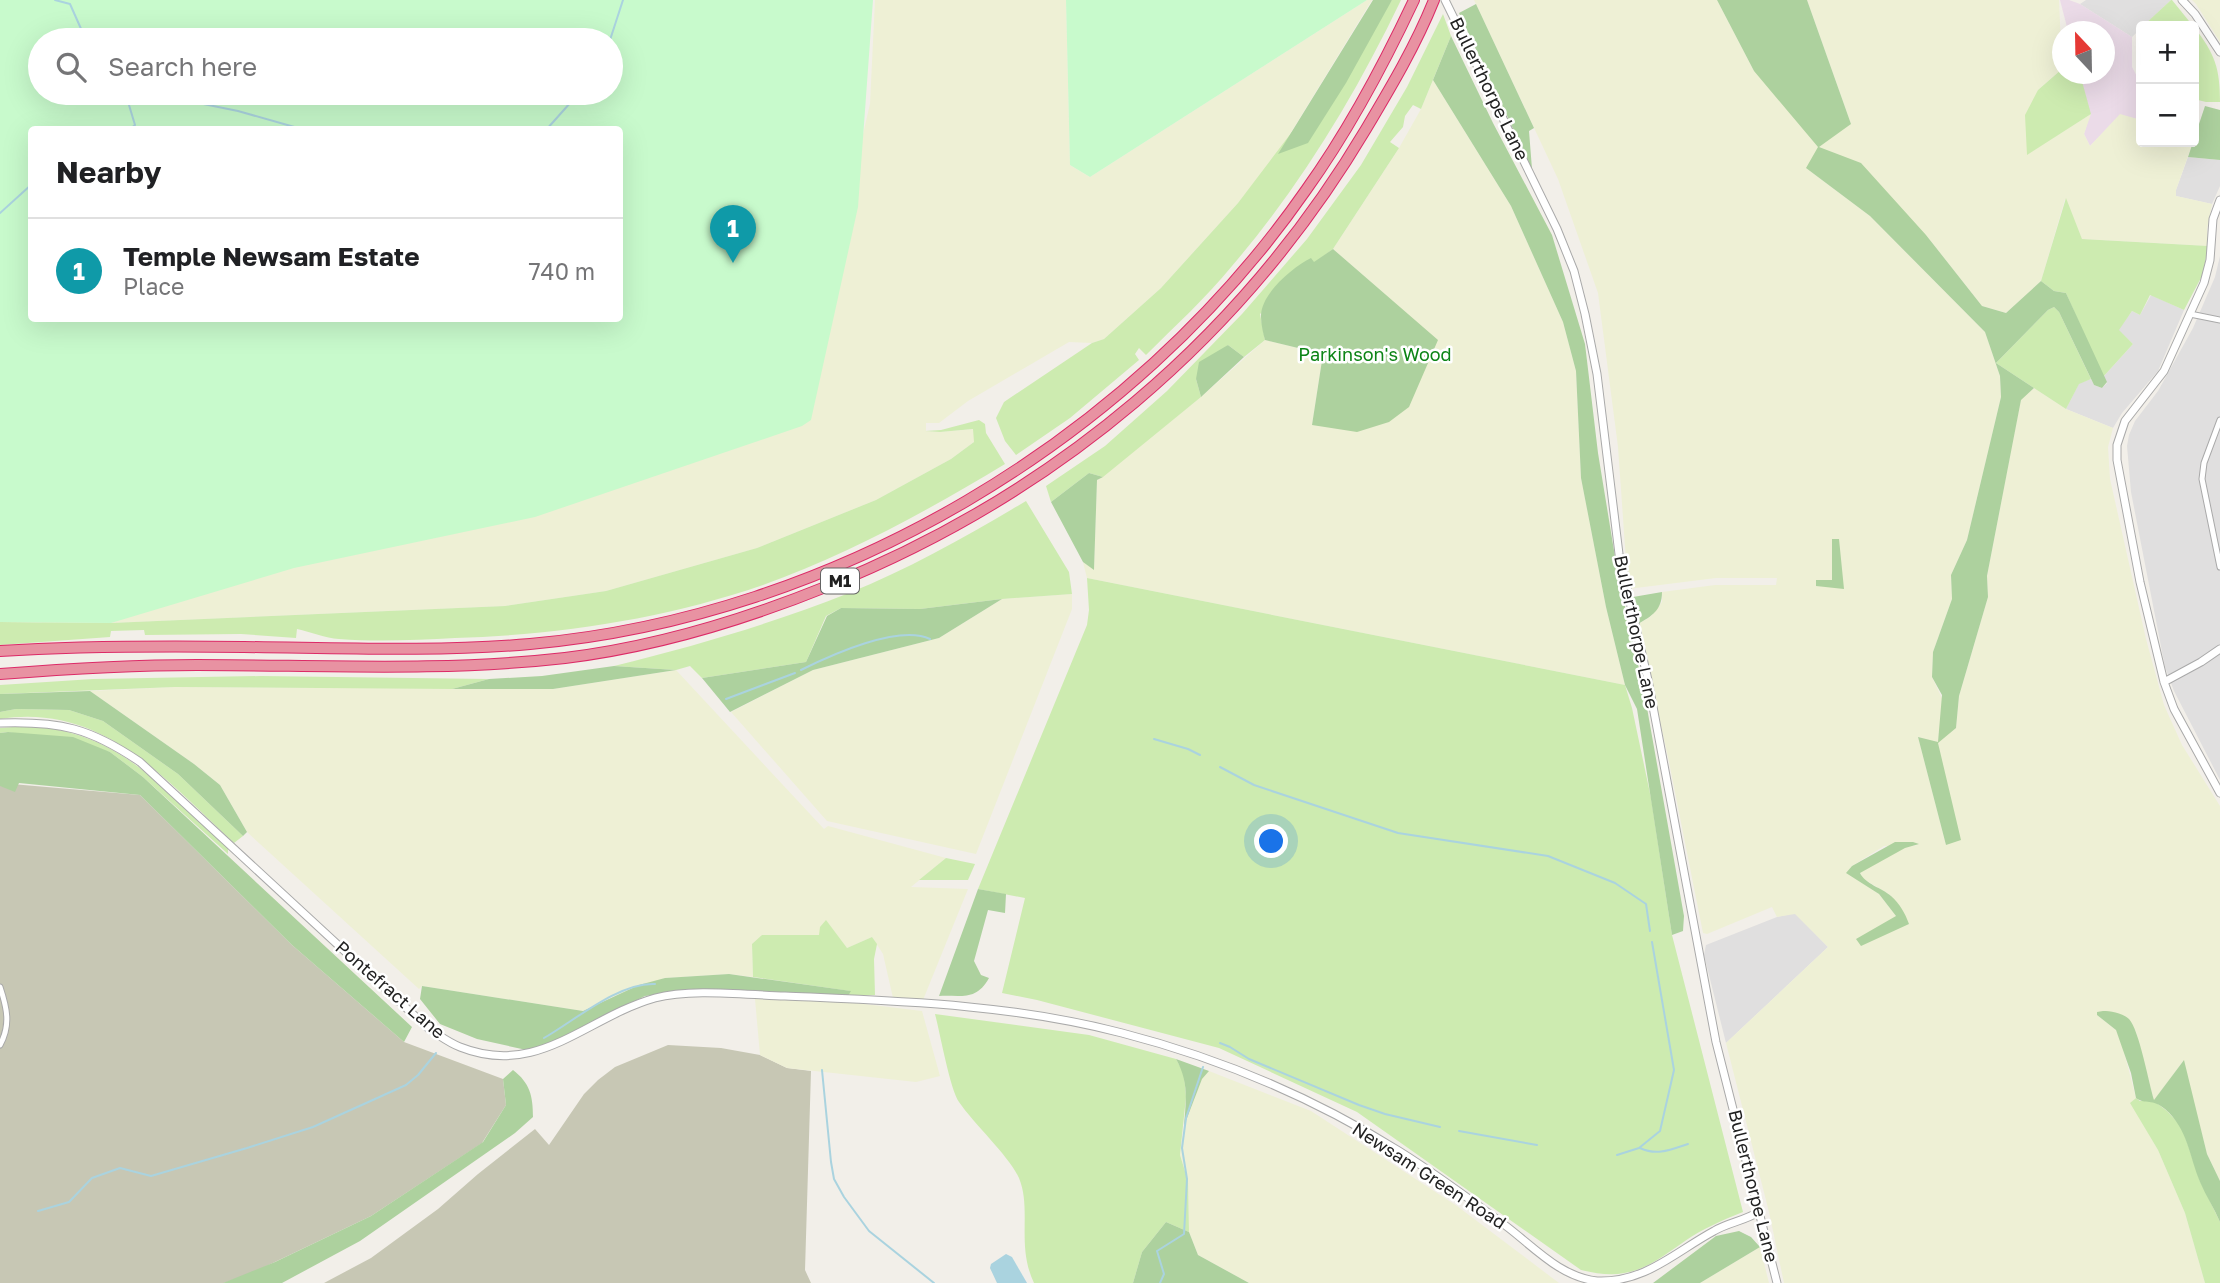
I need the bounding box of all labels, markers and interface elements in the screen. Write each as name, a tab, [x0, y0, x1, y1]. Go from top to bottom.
street label: Bullerthorpe Lane	[1446, 13, 1534, 164]
north arrow	[2052, 21, 2115, 84]
map controls	[2136, 21, 2199, 147]
button: +	[2136, 21, 2199, 84]
search box	[28, 28, 623, 105]
icon: search	[52, 48, 90, 86]
text: Search here	[108, 51, 257, 82]
button: −	[2136, 84, 2199, 147]
text: Nearby	[56, 154, 161, 190]
pin: 1	[710, 205, 756, 263]
text: Temple Newsam Estate	[123, 241, 420, 272]
text: 1	[73, 257, 85, 285]
text: 740 m	[528, 257, 595, 285]
text: Place	[123, 272, 184, 300]
park label: Parkinson's Wood	[1298, 343, 1452, 365]
street label: Bullerthorpe Lane	[1610, 553, 1664, 711]
road number: M1	[821, 568, 859, 594]
your location	[1254, 824, 1288, 858]
street label: Pontefract Lane	[331, 936, 450, 1043]
street label: Bullerthorpe Lane	[1724, 1107, 1784, 1264]
street label: Newsam Green Road	[1349, 1117, 1510, 1233]

